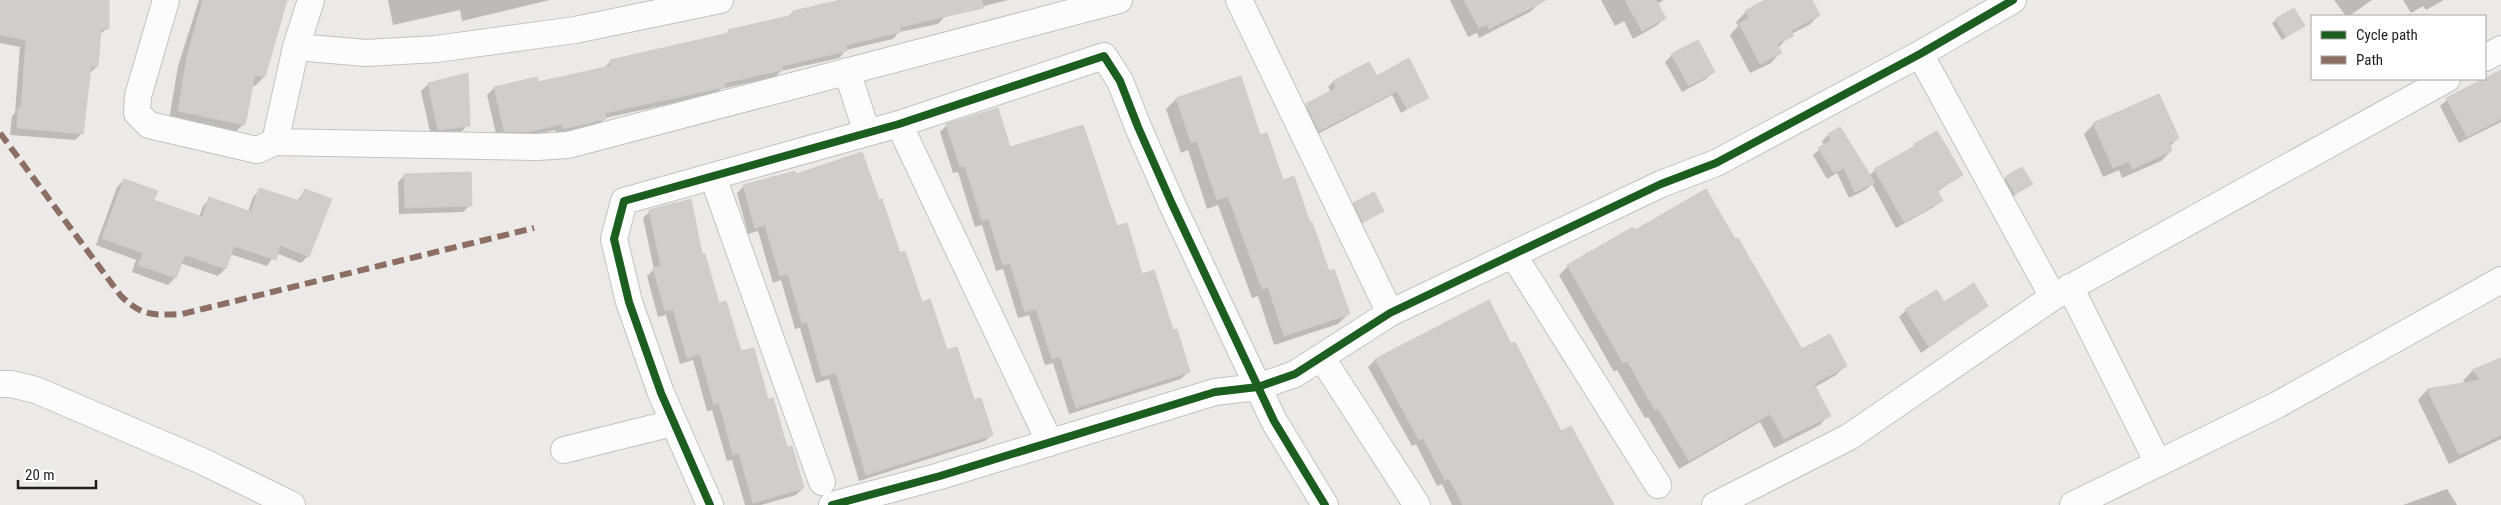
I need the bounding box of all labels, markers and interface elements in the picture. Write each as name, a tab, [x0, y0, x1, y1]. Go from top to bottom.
legend	[2311, 15, 2486, 80]
text: Cycle path	[2356, 26, 2418, 44]
text: Path	[2356, 51, 2383, 69]
scale bar	[18, 458, 95, 490]
text: 20 m	[25, 466, 55, 484]

